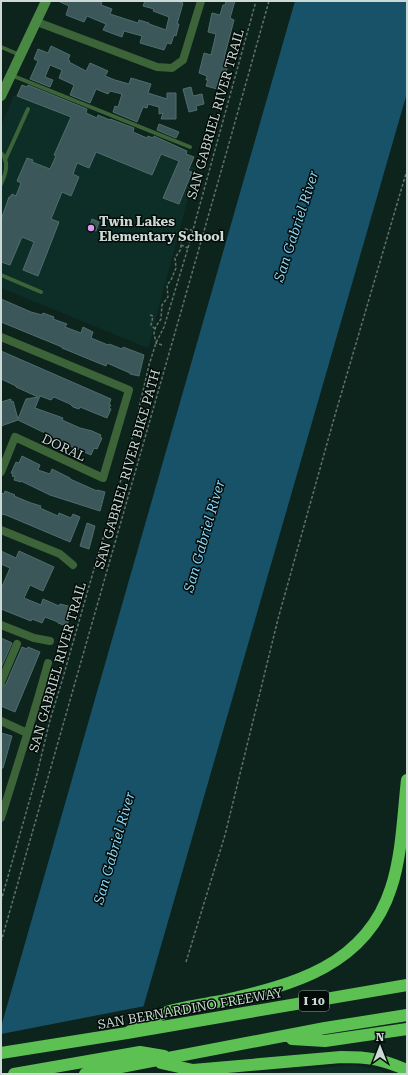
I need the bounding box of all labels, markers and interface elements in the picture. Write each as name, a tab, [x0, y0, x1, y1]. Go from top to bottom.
street label: SAN GABRIEL RIVER TRAIL	[184, 28, 247, 201]
water label: San Gabriel River	[270, 168, 322, 285]
place label: Twin Lakes Elementary School	[99, 214, 225, 244]
marker: Twin Lakes Elementary School	[86, 223, 96, 233]
street label: SAN GABRIEL RIVER BIKE PATH	[92, 368, 163, 570]
street label: DORAL	[39, 431, 88, 464]
water label: San Gabriel River	[180, 478, 228, 595]
street label: SAN GABRIEL RIVER TRAIL	[26, 581, 89, 754]
water label: San Gabriel River	[90, 790, 138, 907]
street label: SAN BERNARDINO FREEWAY	[96, 985, 284, 1032]
road number: I 10	[299, 991, 329, 1011]
north arrow	[360, 1027, 400, 1067]
text: N	[376, 1031, 385, 1044]

